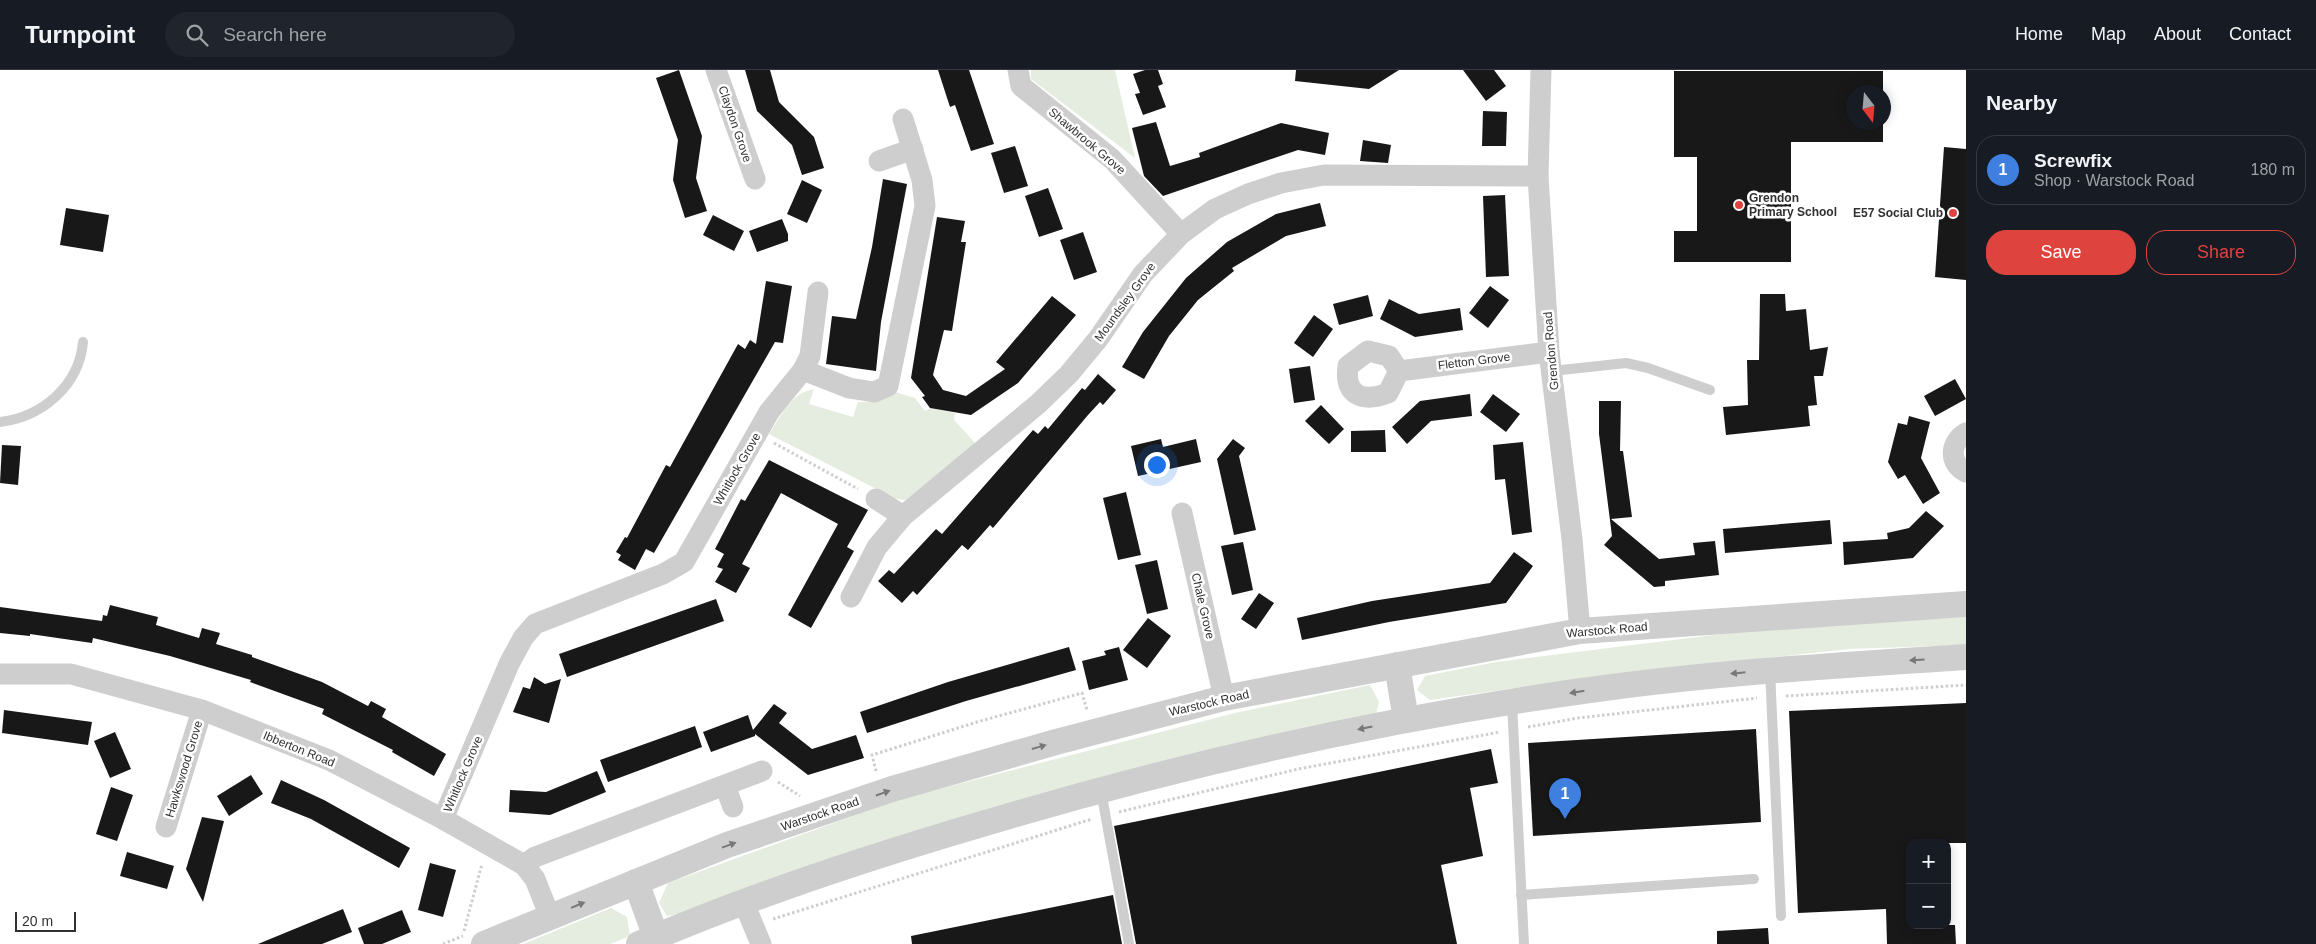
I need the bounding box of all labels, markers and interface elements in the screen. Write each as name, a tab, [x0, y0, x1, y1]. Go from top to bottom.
search box	[165, 12, 515, 57]
text: Turnpoint	[25, 21, 135, 48]
icon: search	[183, 21, 211, 49]
text: Search here	[223, 24, 327, 45]
text: Home	[2015, 24, 2063, 44]
text: Map	[2091, 24, 2126, 44]
text: About	[2154, 24, 2201, 44]
text: Contact	[2229, 24, 2291, 44]
street label: Claydon Grove	[715, 84, 755, 164]
north arrow	[1846, 85, 1891, 130]
text: Nearby	[1986, 91, 2057, 114]
street label: Shawbrook Grove	[1046, 105, 1129, 177]
text: Screwfix	[2034, 150, 2112, 171]
text: 1	[1999, 161, 2007, 178]
text: 180 m	[2251, 161, 2295, 178]
text: Shop · Warstock Road	[2034, 172, 2194, 189]
place label: Grendon Primary School	[1749, 191, 1837, 219]
marker: Grendon Primary School	[1733, 199, 1745, 211]
place label: E57 Social Club	[1853, 206, 1943, 220]
marker: E57 Social Club	[1947, 207, 1959, 219]
button: Save	[1986, 230, 2136, 275]
button: Share	[2146, 230, 2296, 275]
street label: Moundsley Grove	[1092, 260, 1158, 344]
street label: Grendon Road	[1541, 311, 1561, 391]
street label: Fletton Grove	[1437, 350, 1511, 372]
street label: Whitlock Grove	[711, 430, 764, 508]
your location	[1144, 452, 1170, 478]
street label: Chale Grove	[1189, 572, 1217, 641]
street label: Warstock Road	[1566, 619, 1648, 641]
one-way arrow	[1909, 656, 1925, 664]
one-way arrow	[1730, 669, 1746, 677]
street label: Warstock Road	[1168, 687, 1250, 719]
one-way arrow	[1568, 689, 1584, 697]
street label: Hawkswood Grove	[163, 718, 206, 819]
one-way arrow	[1356, 725, 1372, 733]
street label: Ibberton Road	[261, 728, 337, 770]
street label: Whitlock Grove	[441, 734, 485, 814]
one-way arrow	[1031, 743, 1046, 751]
pin: 1	[1549, 778, 1581, 819]
one-way arrow	[875, 788, 890, 796]
street label: Warstock Road	[779, 794, 861, 834]
map controls	[1906, 839, 1951, 929]
button: +	[1906, 839, 1951, 884]
one-way arrow	[722, 841, 737, 849]
button: −	[1906, 884, 1951, 929]
one-way arrow	[571, 901, 585, 909]
scale bar	[15, 909, 76, 932]
text: 20 m	[22, 913, 53, 929]

